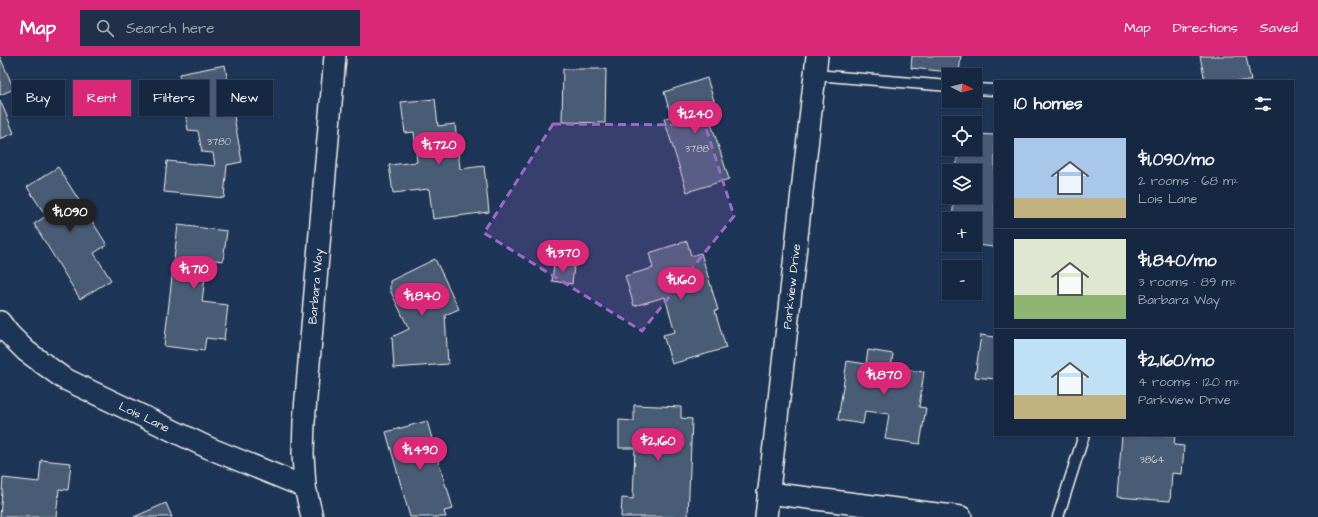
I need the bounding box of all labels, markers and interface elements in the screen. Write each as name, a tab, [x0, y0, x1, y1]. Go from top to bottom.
search box	[80, 10, 360, 46]
text: Map	[20, 15, 56, 42]
icon: search	[94, 17, 116, 39]
text: Search here	[126, 18, 215, 39]
text: Map	[1124, 18, 1151, 38]
text: Directions	[1173, 18, 1238, 38]
text: Saved	[1260, 18, 1298, 38]
north arrow	[942, 68, 982, 108]
map controls	[942, 68, 982, 300]
chip: Buy	[12, 80, 65, 116]
chip: Rent	[73, 80, 131, 116]
chip: Filters	[139, 80, 209, 116]
chip: New	[217, 80, 273, 116]
text: 10 homes	[1014, 92, 1083, 116]
icon: filters	[1252, 93, 1274, 115]
pin: $1,240	[662, 101, 728, 135]
text: $1,240	[677, 105, 713, 123]
button: locate	[942, 116, 982, 156]
pin: $1,720	[406, 132, 472, 166]
house number: 3780	[207, 135, 231, 149]
text: $1,720	[422, 136, 456, 154]
house number: 3788	[685, 142, 710, 156]
text: $1,090/mo	[1138, 148, 1214, 172]
icon: home	[1046, 154, 1094, 202]
button: layers	[942, 164, 982, 204]
text: 2 rooms · 68 m²	[1138, 172, 1238, 190]
text: Lois Lane	[1138, 190, 1197, 208]
pin: $1,090	[37, 199, 103, 233]
text: $1,090	[52, 203, 88, 221]
button: +	[942, 212, 982, 252]
pin: $1,370	[530, 240, 596, 274]
street label: Parkview Drive	[778, 242, 805, 330]
text: $1,370	[546, 244, 580, 262]
street label: Barbara Way	[304, 248, 328, 325]
text: $1,840/mo	[1138, 249, 1217, 273]
icon: home	[1046, 255, 1094, 303]
pin: $1,710	[161, 256, 227, 290]
text: $1,710	[179, 260, 209, 278]
button: −	[942, 260, 982, 300]
pin: $1,160	[648, 267, 714, 301]
text: $1,160	[666, 271, 696, 289]
text: 3 rooms · 89 m²	[1138, 273, 1237, 291]
pin: $1,840	[389, 283, 455, 317]
text: $1,840	[404, 287, 440, 305]
text: Barbara Way	[1138, 291, 1220, 309]
text: $2,160/mo	[1138, 349, 1214, 373]
icon: home	[1046, 355, 1094, 403]
pin: $1,870	[851, 362, 917, 396]
text: $1,870	[866, 366, 902, 384]
text: 4 rooms · 120 m²	[1138, 373, 1240, 391]
text: Parkview Drive	[1138, 391, 1231, 409]
street label: Lois Lane	[116, 397, 173, 437]
pin: $2,160	[625, 428, 691, 462]
text: $2,160	[640, 432, 676, 450]
pin: $1,490	[387, 437, 453, 471]
text: $1,490	[402, 441, 438, 459]
house number: 3864	[1140, 453, 1165, 467]

